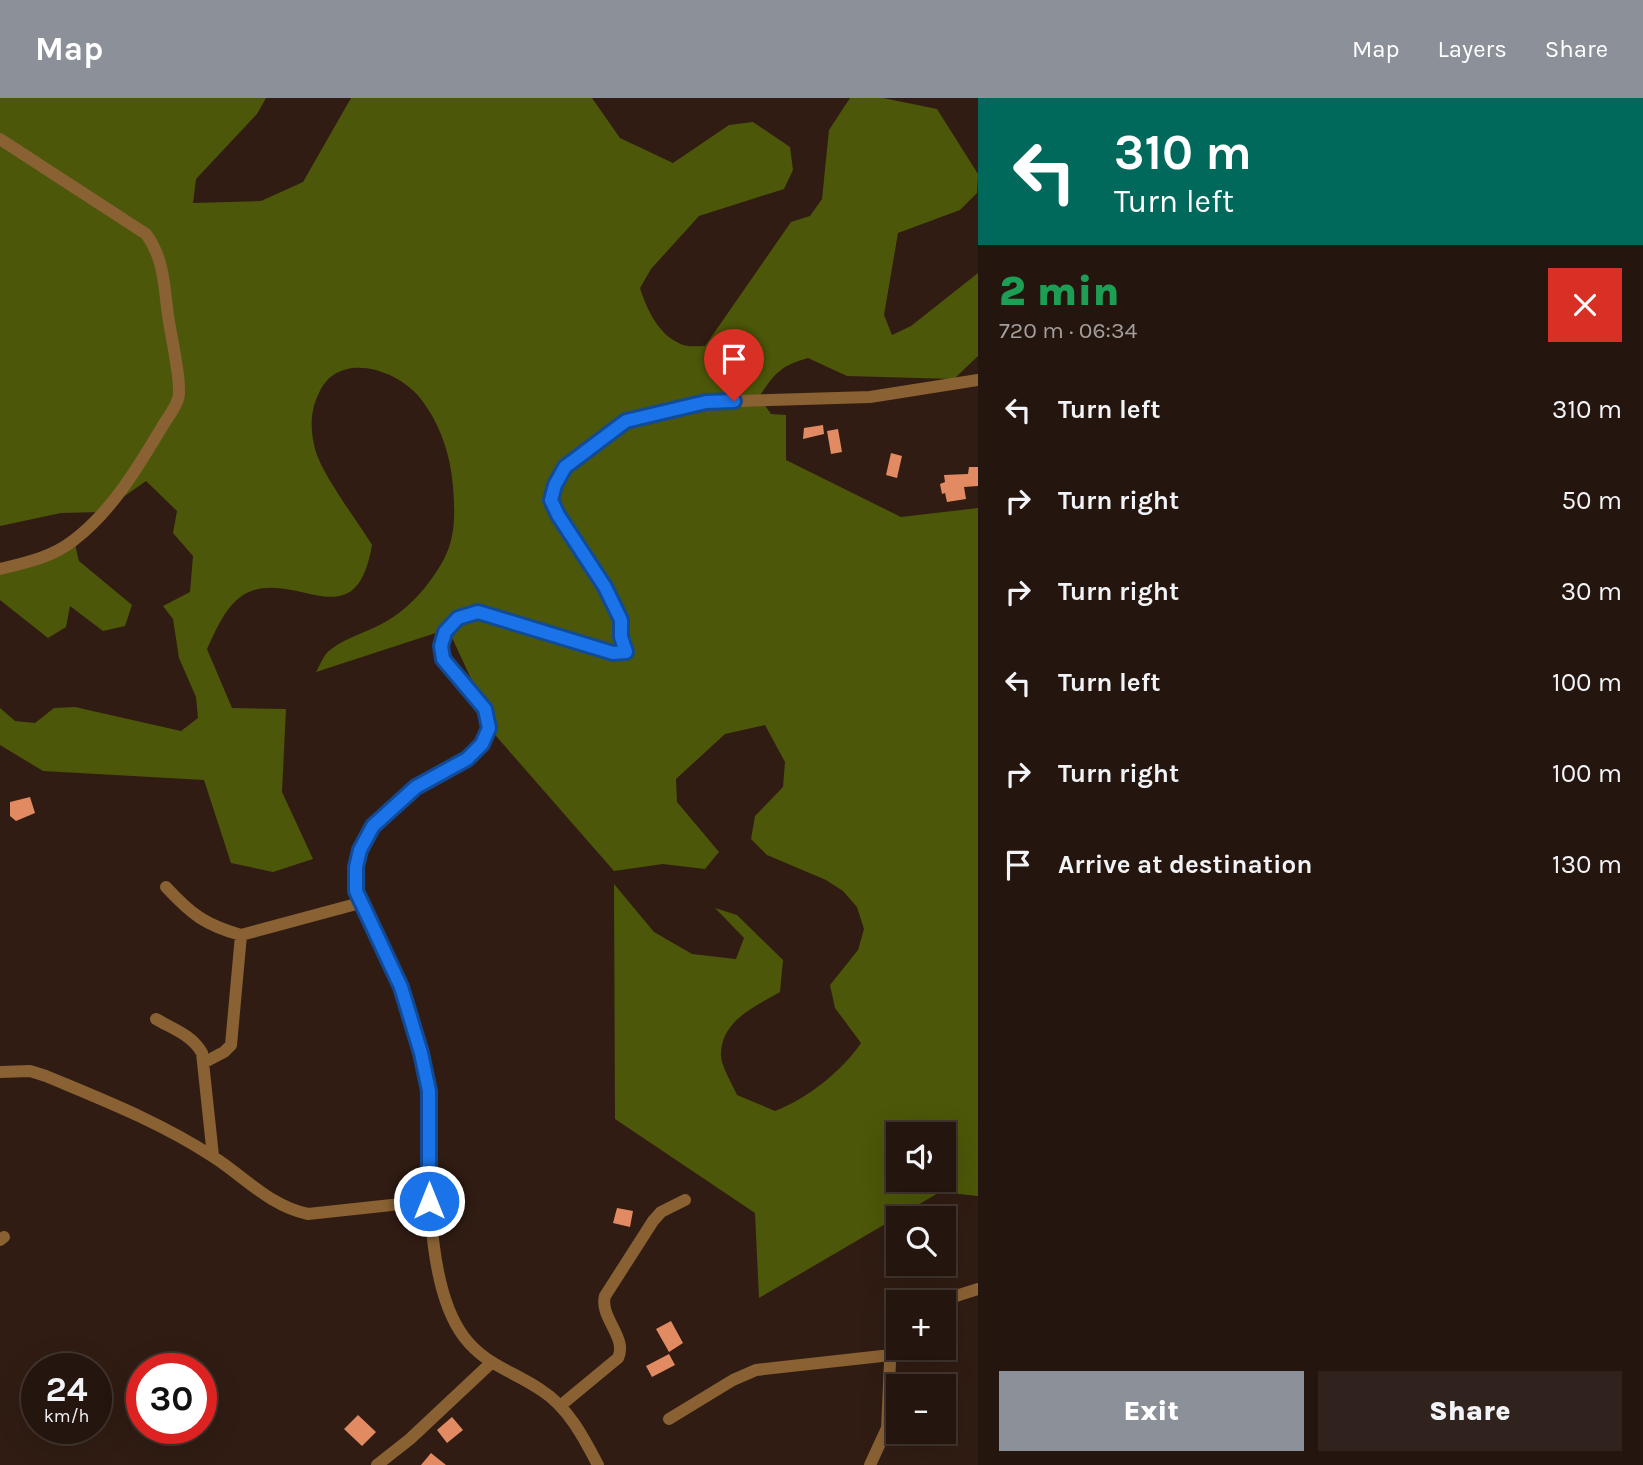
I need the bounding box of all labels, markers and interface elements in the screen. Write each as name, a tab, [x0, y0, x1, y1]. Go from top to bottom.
text: Map	[35, 30, 103, 68]
text: Map	[1352, 35, 1400, 63]
text: Layers	[1438, 35, 1507, 63]
text: Share	[1545, 35, 1608, 63]
text: 310 m	[1114, 124, 1252, 181]
icon: left	[999, 126, 1090, 217]
text: Turn left	[1114, 183, 1234, 220]
text: 2 min	[999, 266, 1119, 316]
button: close	[1548, 268, 1622, 342]
text: 720 m · 06:34	[999, 317, 1137, 344]
pin	[704, 329, 764, 401]
icon: arrive	[715, 340, 753, 378]
icon: left	[999, 391, 1037, 429]
text: Turn left	[1058, 394, 1160, 425]
text: 310 m	[1552, 394, 1622, 425]
icon: right	[999, 482, 1037, 520]
text: Turn right	[1058, 485, 1179, 516]
text: 50 m	[1561, 485, 1622, 516]
icon: right	[999, 573, 1037, 611]
text: Turn right	[1058, 576, 1179, 607]
text: 30 m	[1561, 576, 1622, 607]
icon: left	[999, 664, 1037, 702]
text: Turn left	[1058, 667, 1160, 698]
text: 100 m	[1552, 667, 1622, 698]
icon: right	[999, 755, 1037, 793]
text: Turn right	[1058, 758, 1179, 789]
text: 100 m	[1552, 758, 1622, 789]
icon: arrive	[999, 846, 1037, 884]
text: Arrive at destination	[1058, 849, 1312, 880]
text: 130 m	[1552, 849, 1622, 880]
map controls	[886, 1122, 956, 1444]
button: sound	[886, 1122, 956, 1192]
position arrow	[392, 1164, 466, 1238]
button: search	[886, 1206, 956, 1276]
button: +	[886, 1290, 956, 1360]
speed limit sign: 30	[126, 1353, 217, 1444]
text: 24	[46, 1369, 88, 1410]
button: Exit	[999, 1371, 1304, 1451]
button: Share	[1318, 1371, 1622, 1451]
button: −	[886, 1374, 956, 1444]
text: km/h	[44, 1405, 89, 1427]

